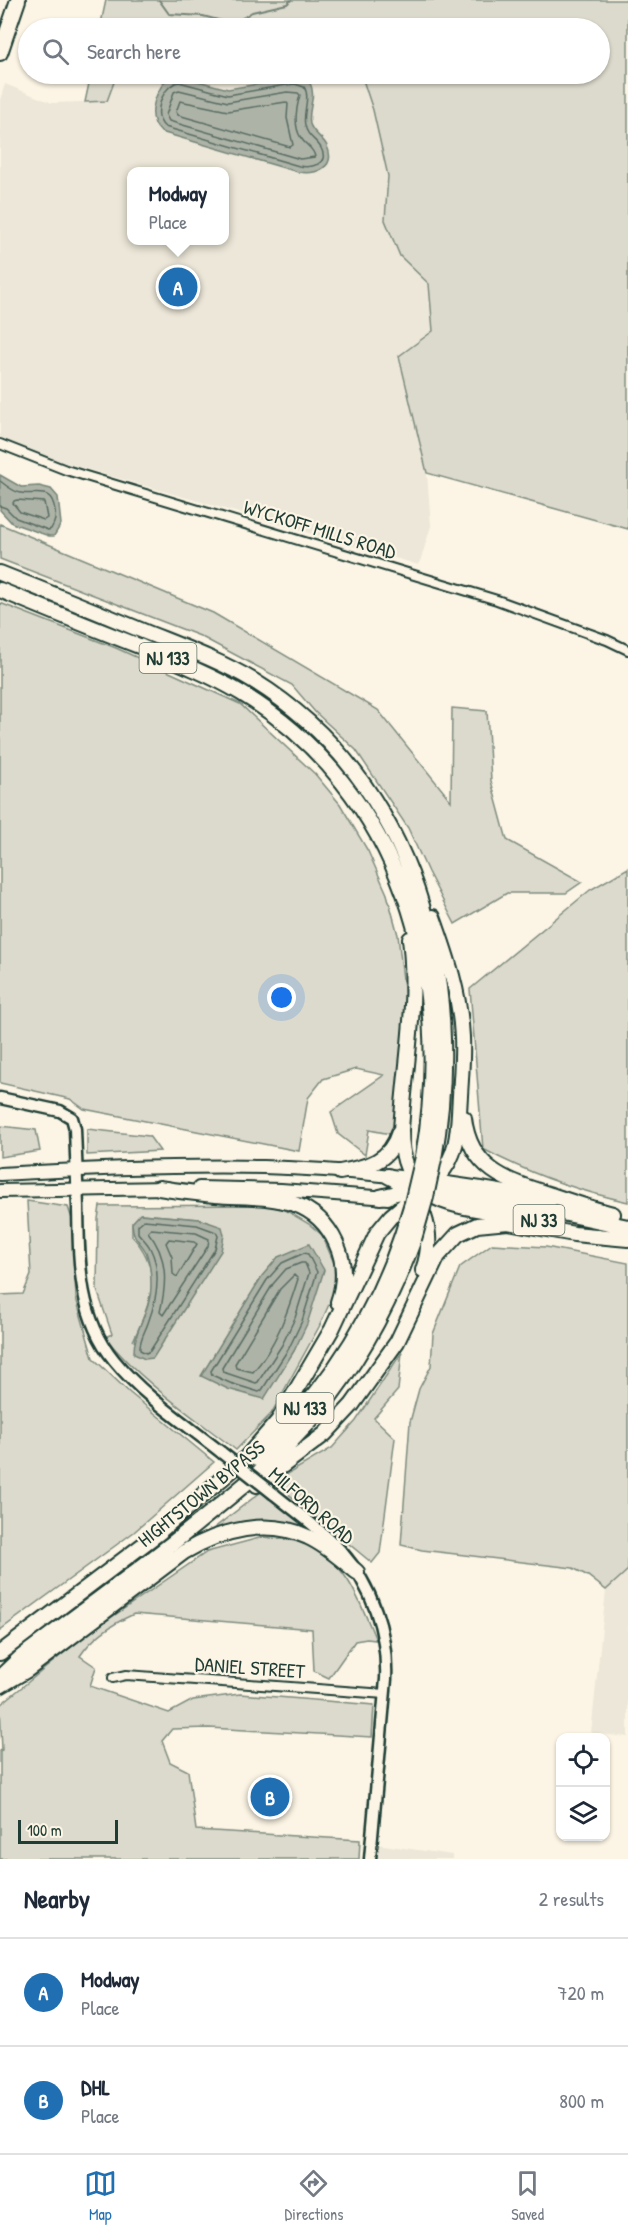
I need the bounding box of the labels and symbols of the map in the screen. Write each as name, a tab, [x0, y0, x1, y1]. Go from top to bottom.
pin: A	[158, 264, 198, 310]
street label: WYCKOFF MILLS ROAD	[240, 493, 400, 565]
road number: NJ 133	[140, 643, 196, 673]
your location	[267, 983, 296, 1012]
road number: NJ 33	[514, 1205, 564, 1235]
road number: NJ 133	[276, 1393, 334, 1423]
street label: HIGHTSTOWN BYPASS	[132, 1433, 270, 1553]
street label: MILFORD ROAD	[263, 1460, 361, 1550]
street label: DANIEL STREET	[194, 1650, 307, 1684]
pin: B	[250, 1774, 290, 1820]
scale bar	[18, 1817, 118, 1844]

